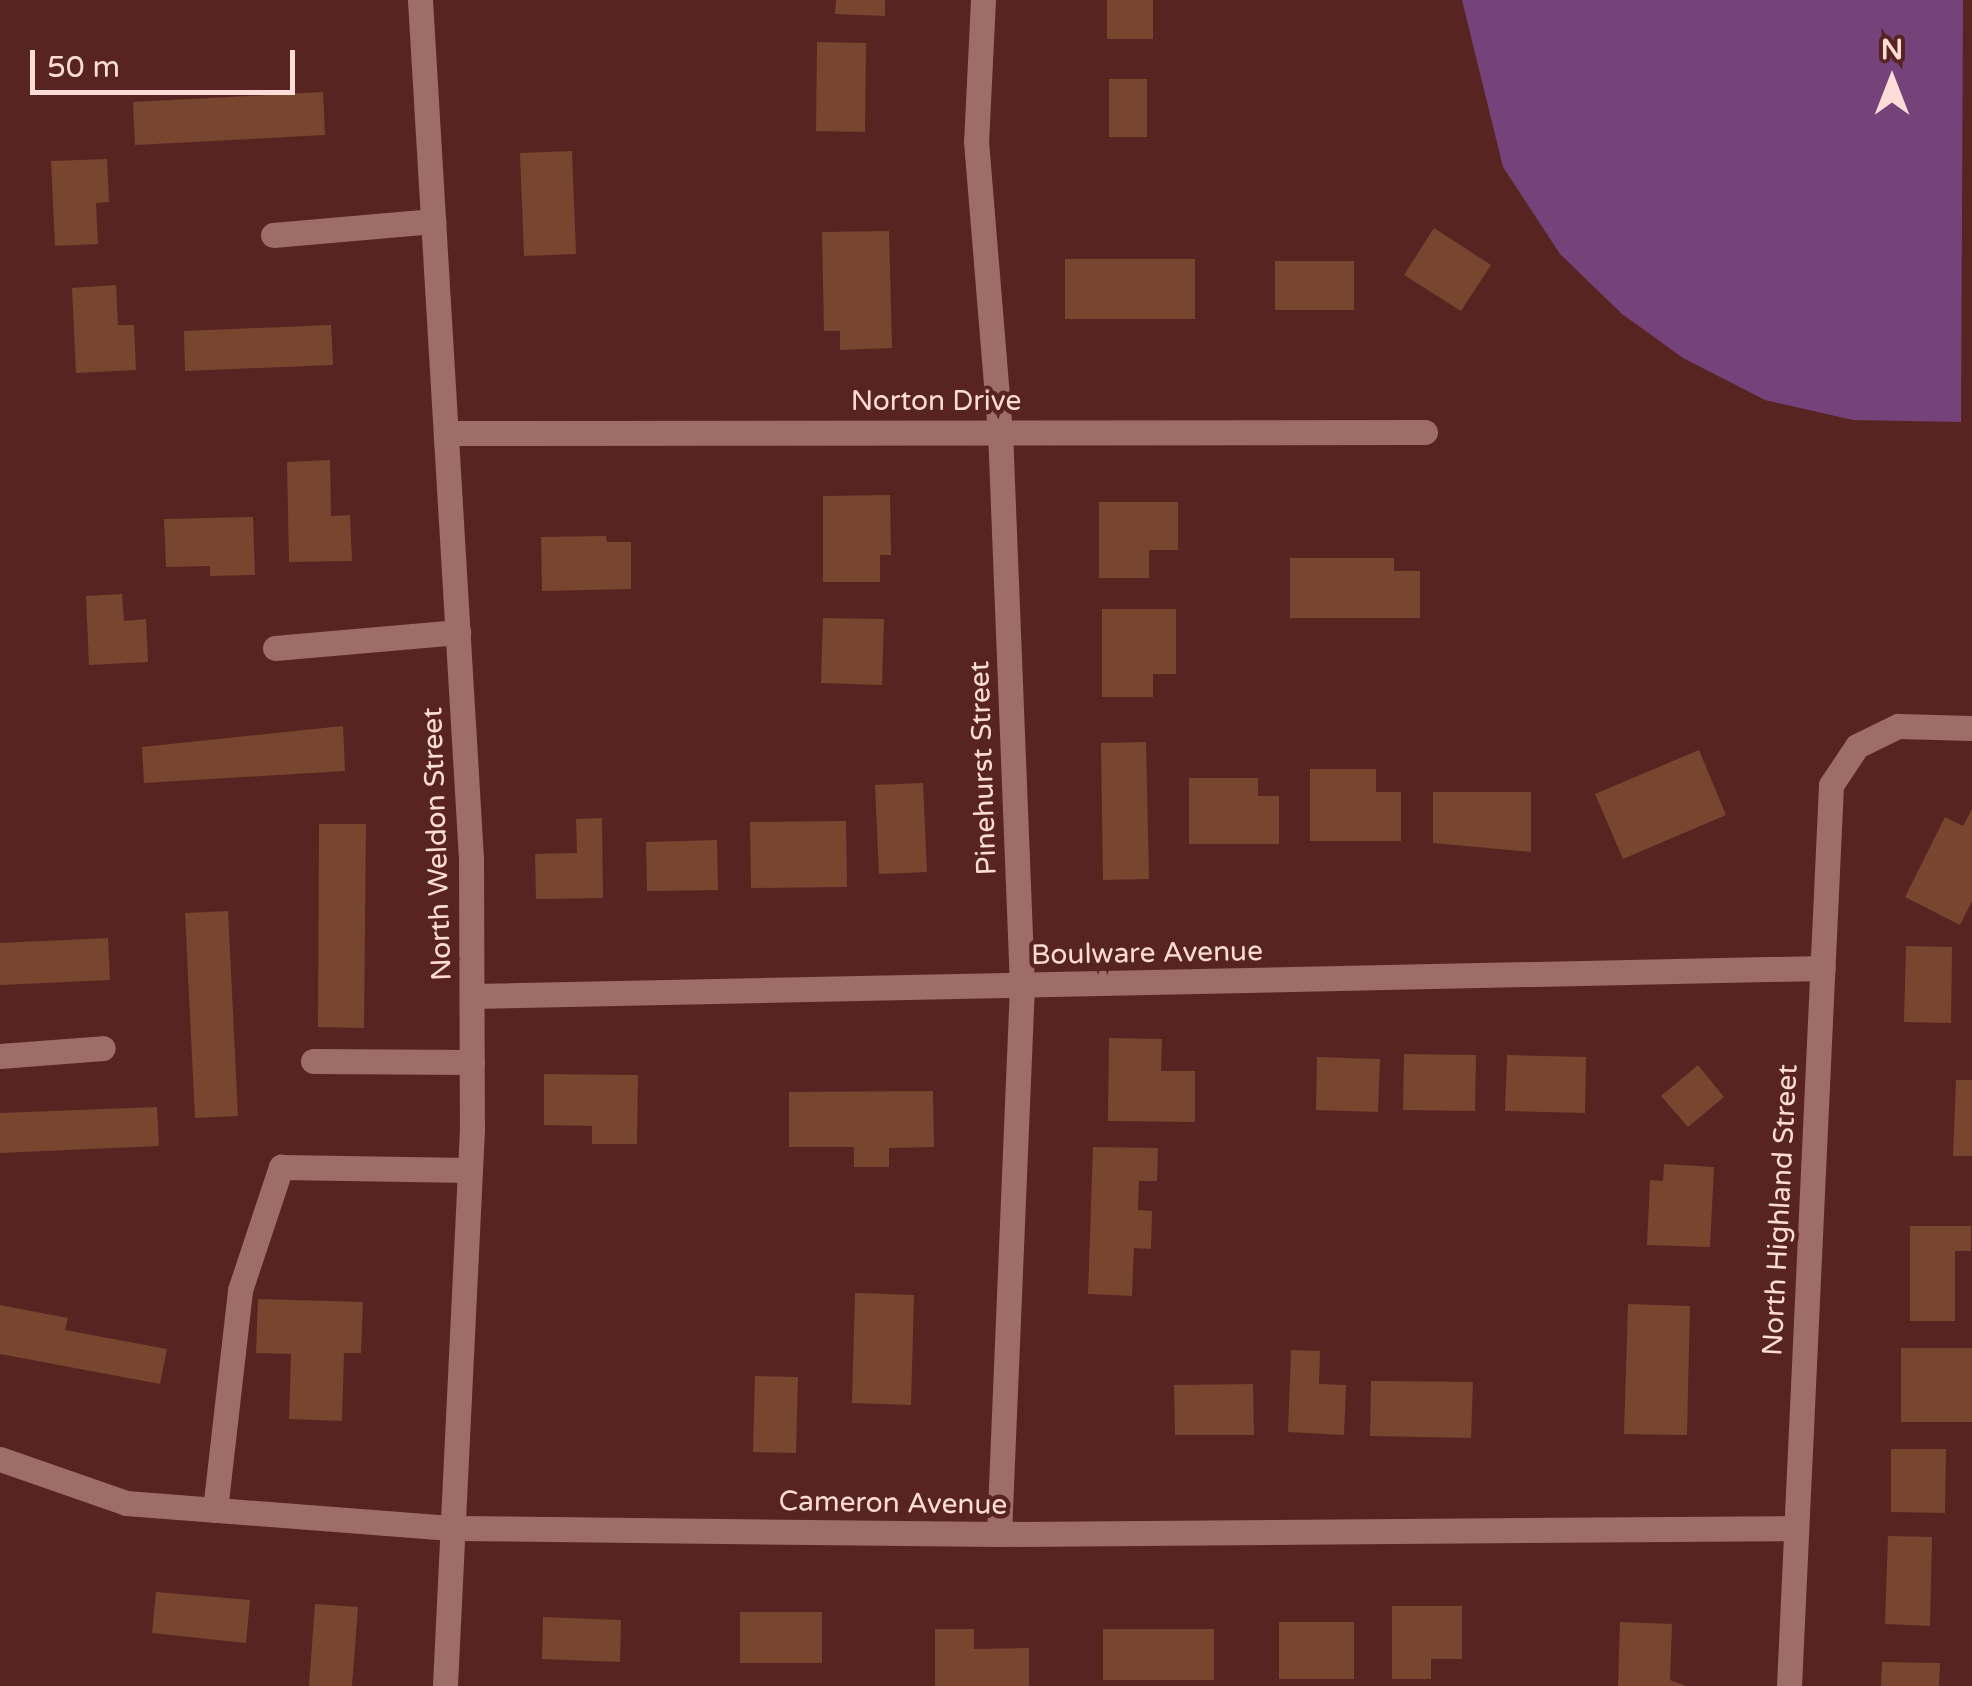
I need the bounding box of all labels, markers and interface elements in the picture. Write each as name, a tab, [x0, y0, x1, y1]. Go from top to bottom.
scale bar	[35, 30, 300, 92]
north arrow	[1842, 30, 1942, 130]
text: N	[1881, 33, 1903, 67]
text: 50 m	[47, 49, 120, 86]
street label: Norton Drive	[851, 384, 1021, 418]
street label: Pinehurst Street	[962, 660, 1004, 876]
street label: North Weldon Street	[415, 707, 459, 981]
street label: Boulware Avenue	[1031, 934, 1263, 972]
street label: North Highland Street	[1756, 1063, 1804, 1357]
street label: Cameron Avenue	[778, 1484, 1008, 1522]

